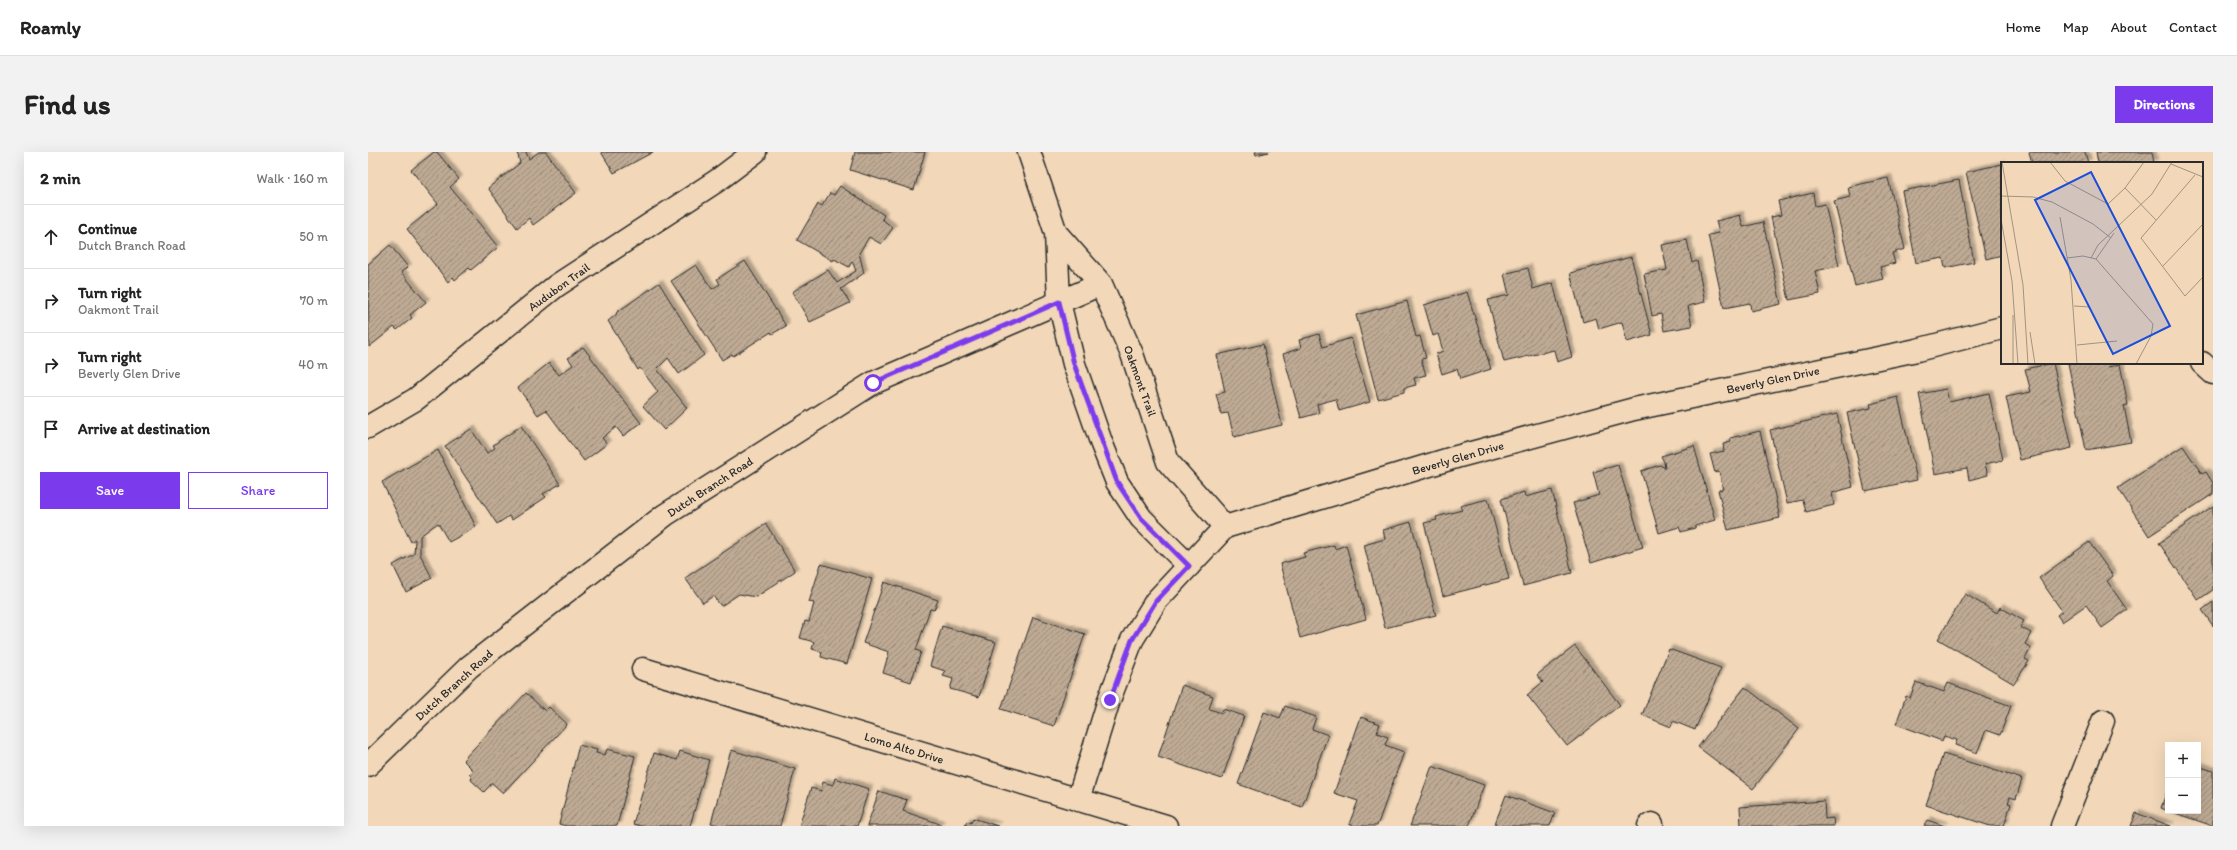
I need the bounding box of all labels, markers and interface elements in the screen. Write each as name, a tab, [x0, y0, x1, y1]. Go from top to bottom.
text: Roamly	[20, 16, 81, 39]
text: Home	[2006, 19, 2041, 36]
text: Map	[2063, 19, 2089, 36]
text: About	[2111, 19, 2147, 36]
text: Contact	[2169, 19, 2217, 36]
button: Directions	[2115, 86, 2213, 123]
text: Find us	[24, 87, 111, 121]
inset map	[2001, 162, 2203, 364]
text: 2 min	[40, 168, 80, 188]
text: Walk · 160 m	[257, 171, 328, 186]
text: Continue	[78, 220, 137, 238]
icon: ahead	[40, 226, 62, 248]
text: 50 m	[299, 229, 328, 244]
text: Dutch Branch Road	[78, 238, 186, 253]
street label: Audubon Trail	[526, 260, 593, 314]
text: Turn right	[78, 284, 142, 302]
icon: right	[40, 290, 62, 312]
text: 70 m	[300, 293, 328, 308]
text: Oakmont Trail	[78, 302, 159, 317]
street label: Oakmont Trail	[1121, 343, 1160, 419]
text: Turn right	[78, 348, 142, 366]
icon: right	[40, 354, 62, 376]
text: 40 m	[298, 357, 328, 372]
street label: Beverly Glen Drive	[1725, 363, 1821, 397]
text: Beverly Glen Drive	[78, 366, 181, 381]
route start	[864, 374, 882, 392]
icon: arrive	[40, 418, 62, 440]
text: Arrive at destination	[78, 420, 210, 438]
street label: Beverly Glen Drive	[1411, 438, 1506, 478]
street label: Dutch Branch Road	[664, 454, 756, 520]
button: Save	[40, 472, 180, 509]
button: Share	[188, 472, 328, 509]
street label: Dutch Branch Road	[412, 646, 496, 723]
route end	[1101, 691, 1119, 709]
street label: Lomo Alto Drive	[862, 729, 946, 767]
map controls	[2165, 742, 2201, 814]
button: +	[2165, 742, 2201, 778]
button: −	[2165, 778, 2201, 814]

